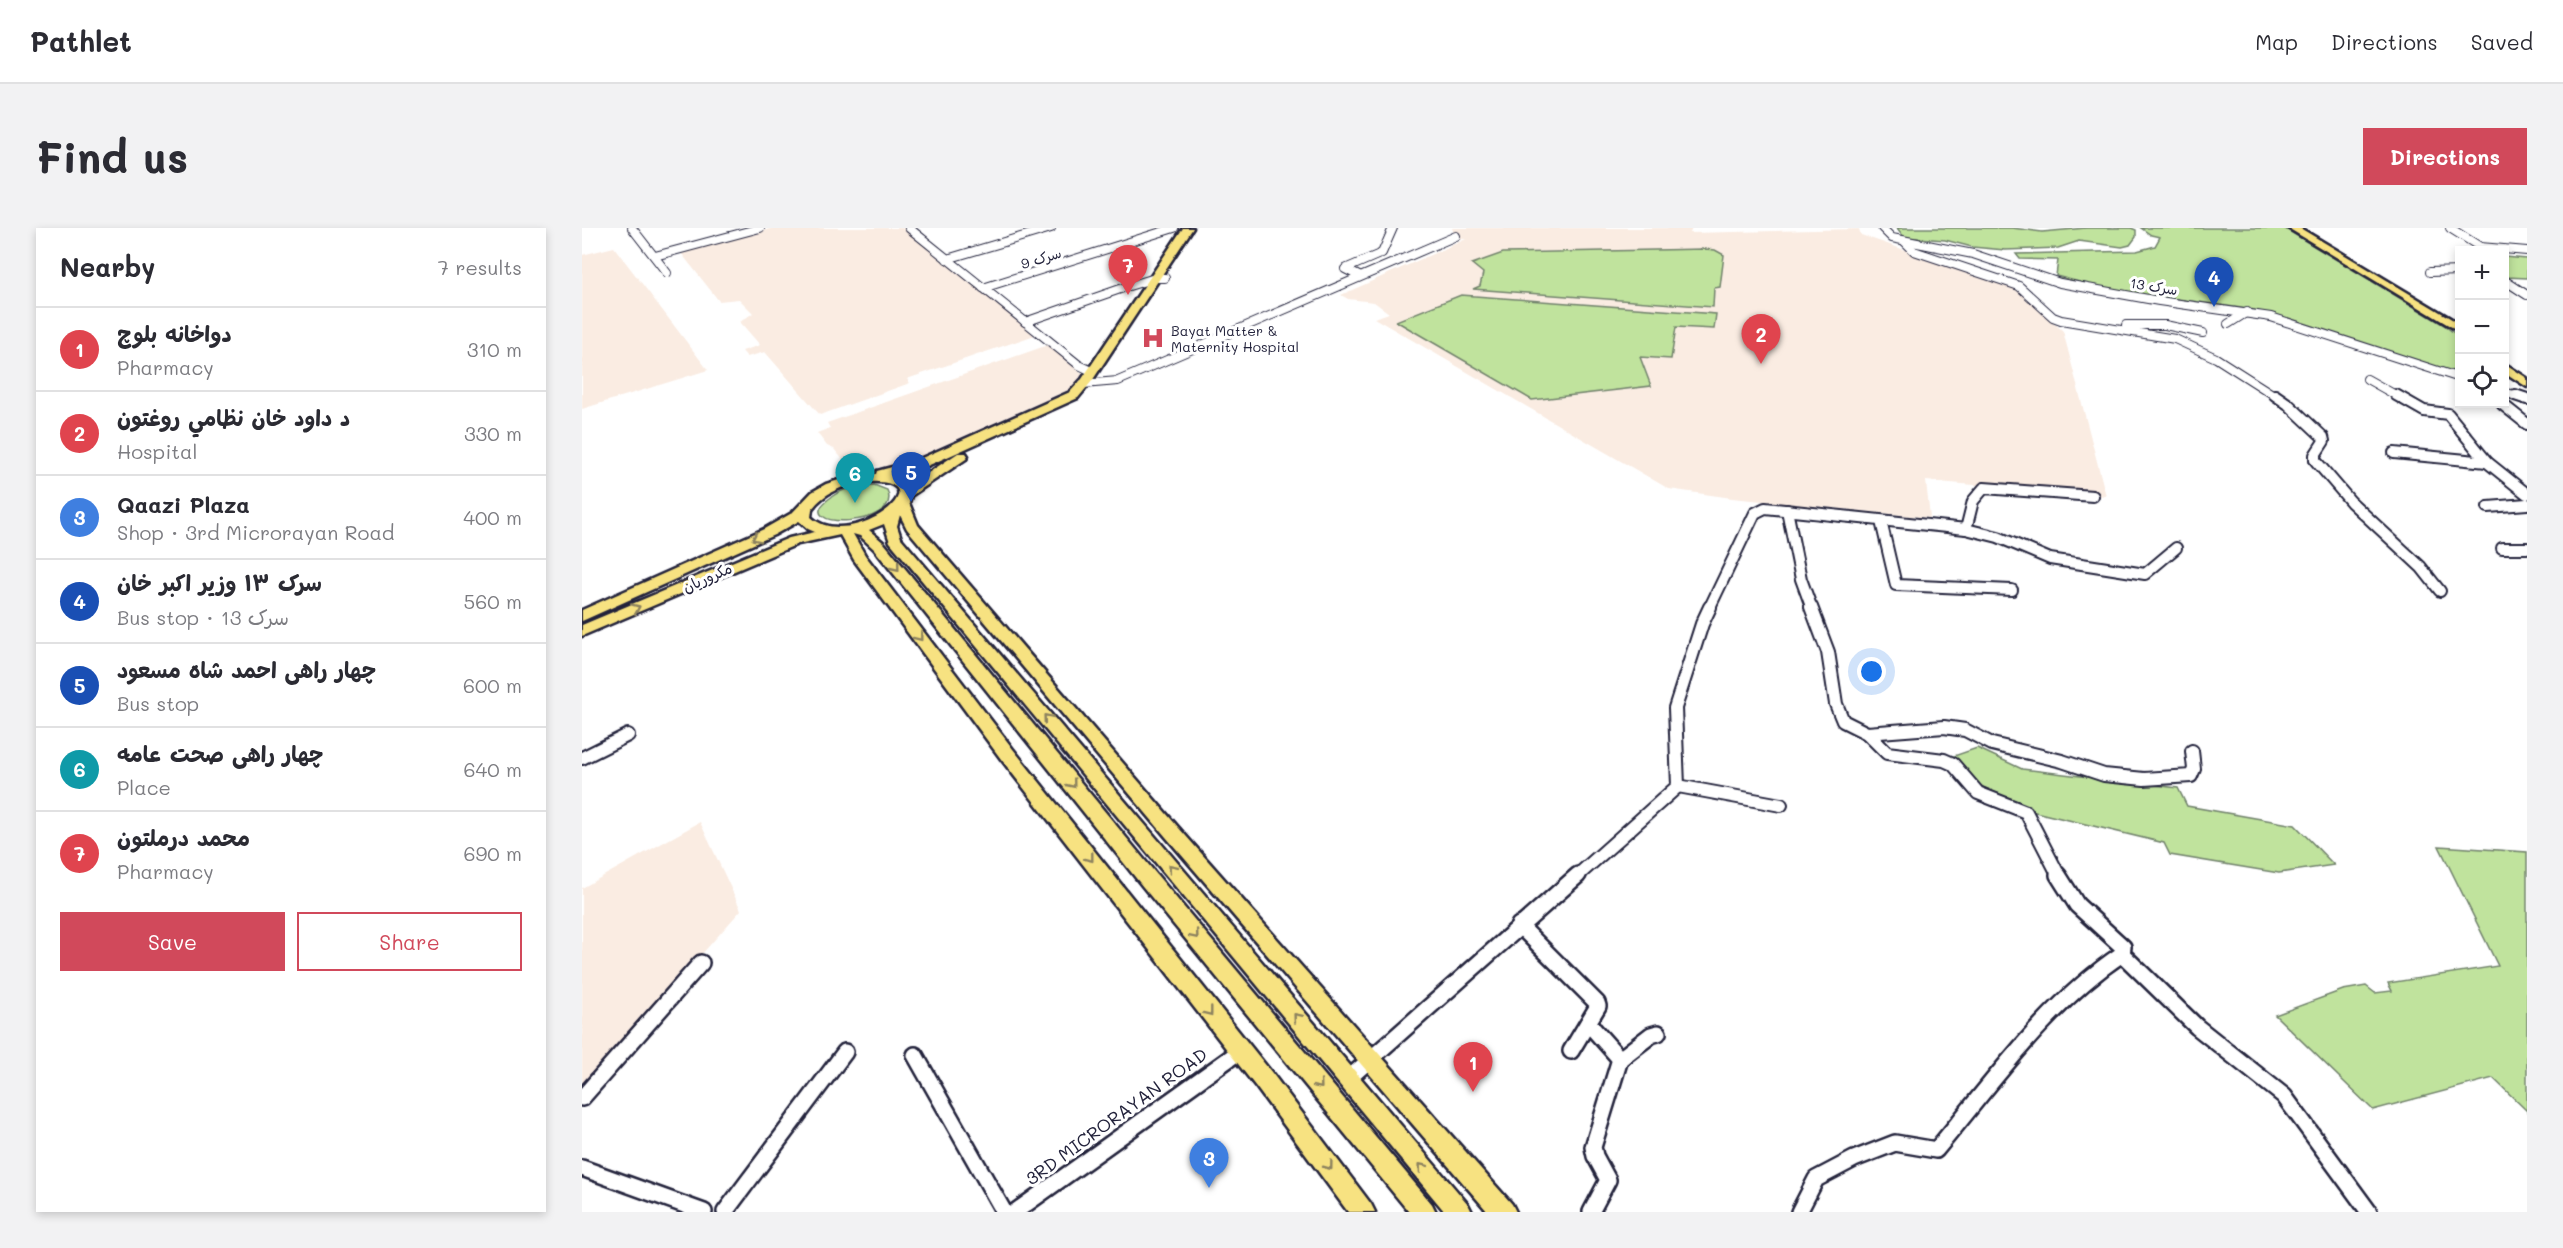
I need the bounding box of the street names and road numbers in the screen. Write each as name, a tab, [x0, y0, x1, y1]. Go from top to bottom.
street label: سرک 9	[1018, 243, 1064, 273]
street label: سرک 13	[2129, 273, 2179, 299]
street label: مکروریان	[679, 557, 735, 597]
street label: 3RD MICRORAYAN ROAD	[1021, 1043, 1211, 1189]

